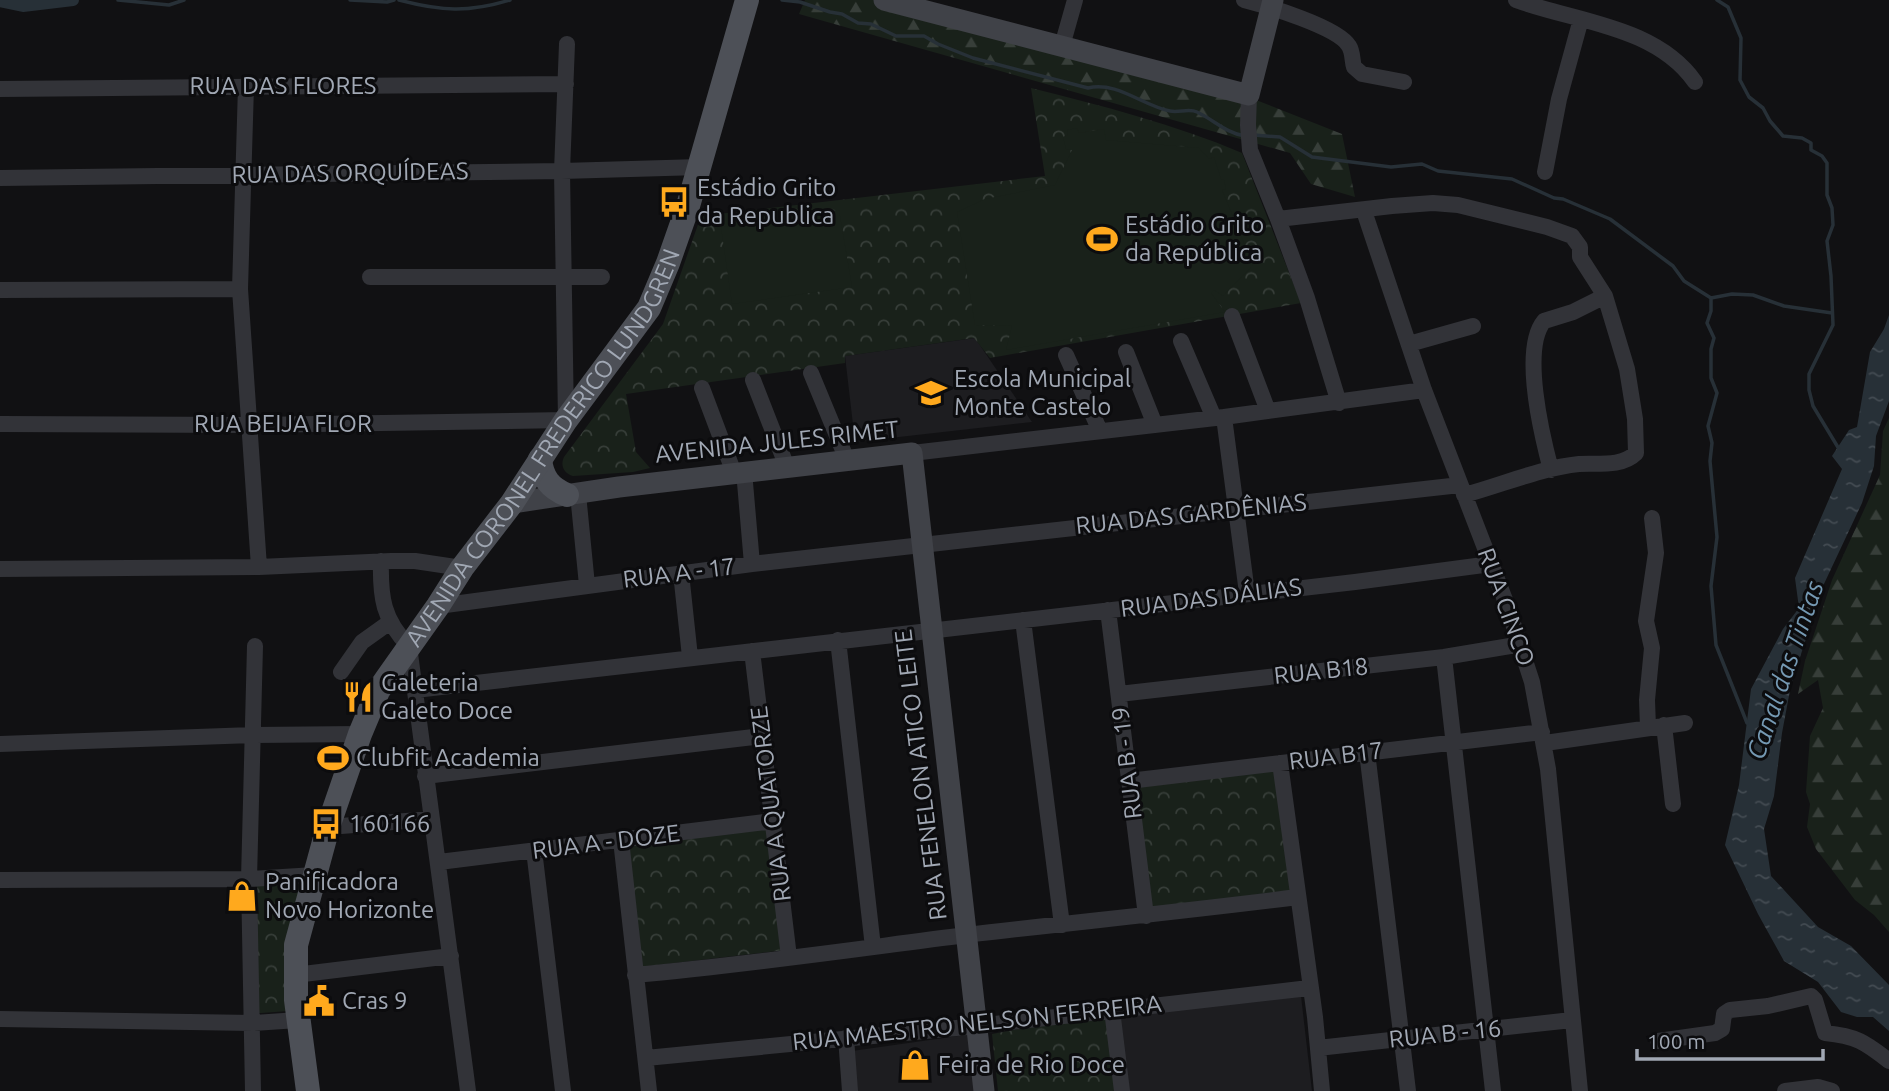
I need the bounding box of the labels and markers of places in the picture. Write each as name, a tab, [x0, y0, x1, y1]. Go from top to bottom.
place label: Estádio Grito da Republica	[697, 174, 836, 229]
bus stop icon: Estádio Grito da Republica	[657, 185, 691, 219]
place label: Estádio Grito da República	[1125, 211, 1264, 266]
sports icon: Estádio Grito da República	[1085, 222, 1119, 256]
place label: Escola Municipal Monte Castelo	[954, 365, 1131, 420]
school or university icon: Escola Municipal Monte Castelo	[914, 376, 948, 410]
place label: Galeteria Galeto Doce	[381, 669, 513, 724]
restaurant icon: Galeteria Galeto Doce	[341, 680, 375, 714]
sports icon: Clubfit Academia	[316, 741, 350, 775]
place label: Clubfit Academia	[356, 744, 540, 771]
bus stop icon: 160166	[309, 807, 343, 841]
place label: 160166	[349, 810, 430, 837]
place label: Panificadora Novo Horizonte	[265, 868, 434, 923]
shop icon: Panificadora Novo Horizonte	[225, 879, 259, 913]
public building icon: Cras 9	[302, 984, 336, 1018]
place label: Cras 9	[342, 987, 408, 1014]
shop icon: Feira de Rio Doce	[898, 1048, 932, 1082]
place label: Feira de Rio Doce	[938, 1051, 1125, 1078]

